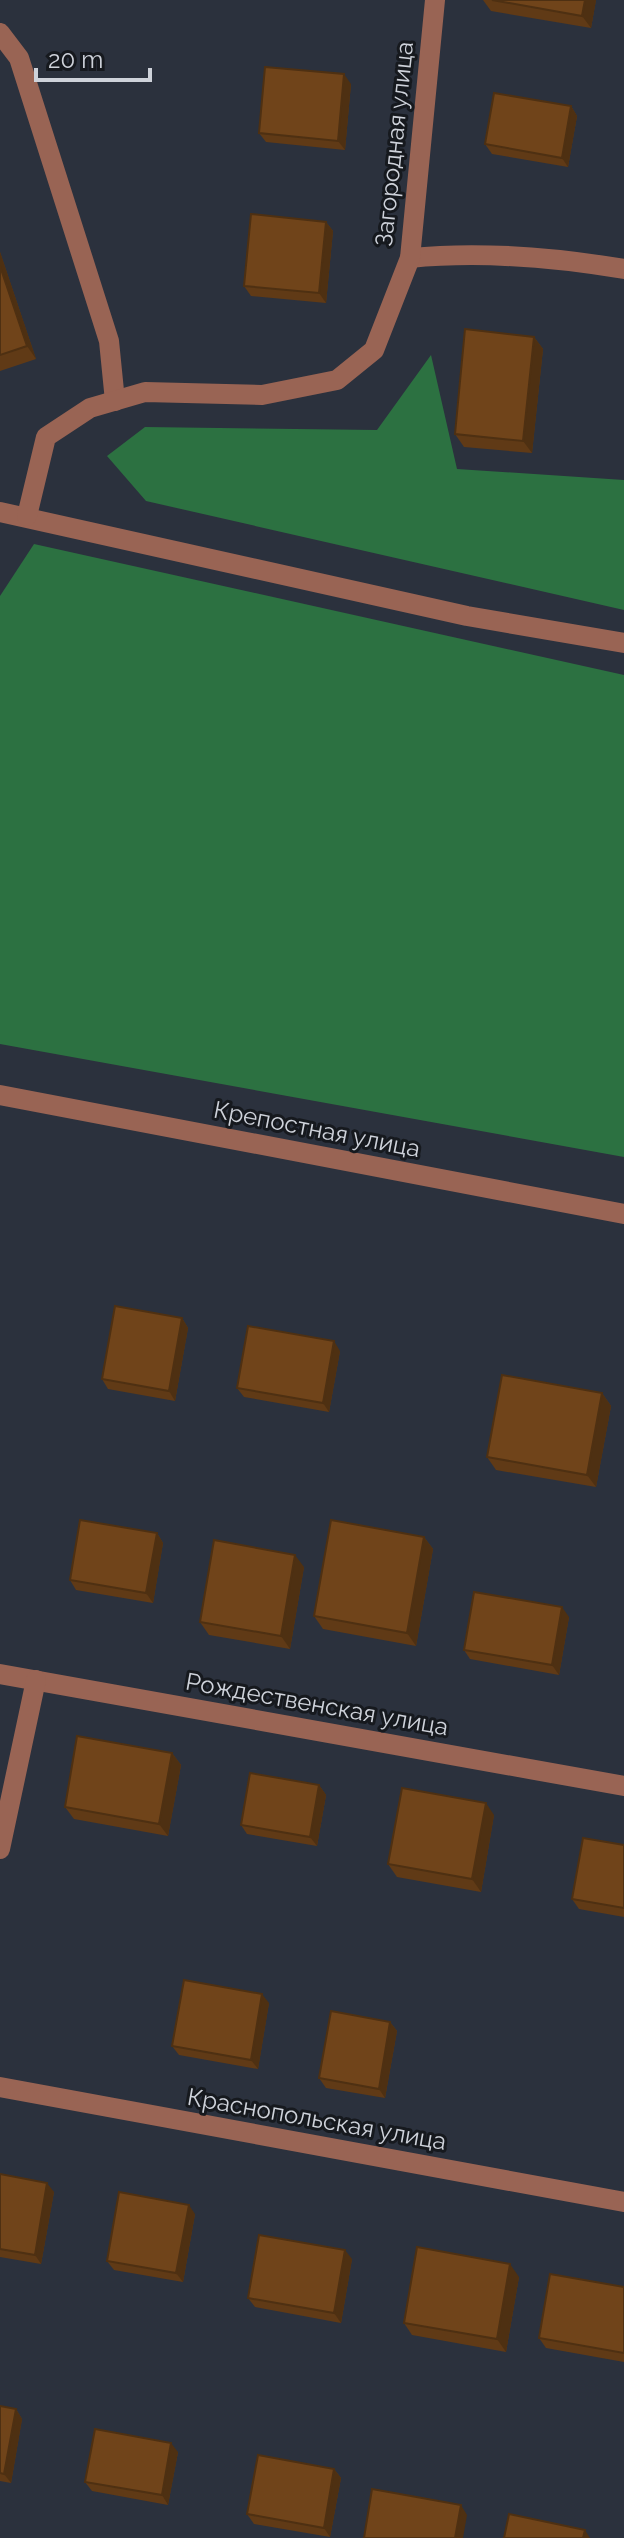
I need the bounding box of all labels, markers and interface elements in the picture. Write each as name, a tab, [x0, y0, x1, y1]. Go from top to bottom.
scale bar	[36, 32, 150, 82]
street label: Загородная улица	[369, 40, 419, 248]
text: 20 m	[48, 45, 103, 74]
street label: Крепостная улица	[211, 1095, 423, 1163]
street label: Рождественская улица	[183, 1667, 451, 1741]
street label: Краснопольская улица	[185, 2082, 449, 2156]

